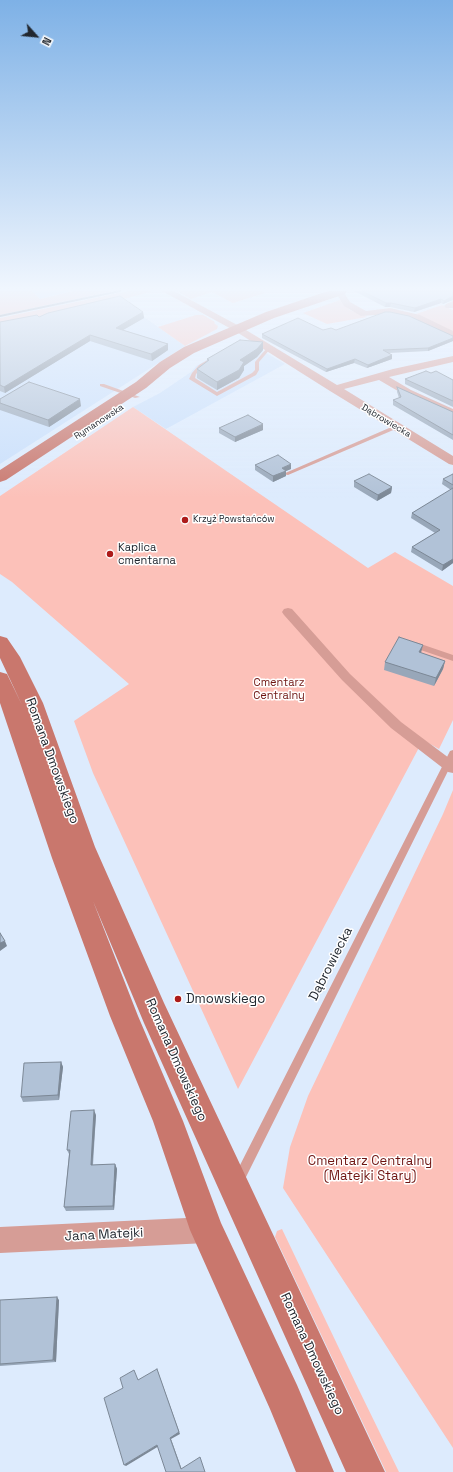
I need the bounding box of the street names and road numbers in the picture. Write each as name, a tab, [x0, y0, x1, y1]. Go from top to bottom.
street label: Rymanowska	[72, 402, 126, 442]
street label: Dąbrowiecka	[359, 402, 413, 440]
street label: Romana Dmowskiego	[22, 696, 82, 826]
street label: Dąbrowiecka	[306, 925, 356, 1003]
street label: Romana Dmowskiego	[142, 996, 210, 1124]
street label: Jana Matejki	[64, 1225, 144, 1245]
street label: Romana Dmowskiego	[277, 1291, 347, 1417]

